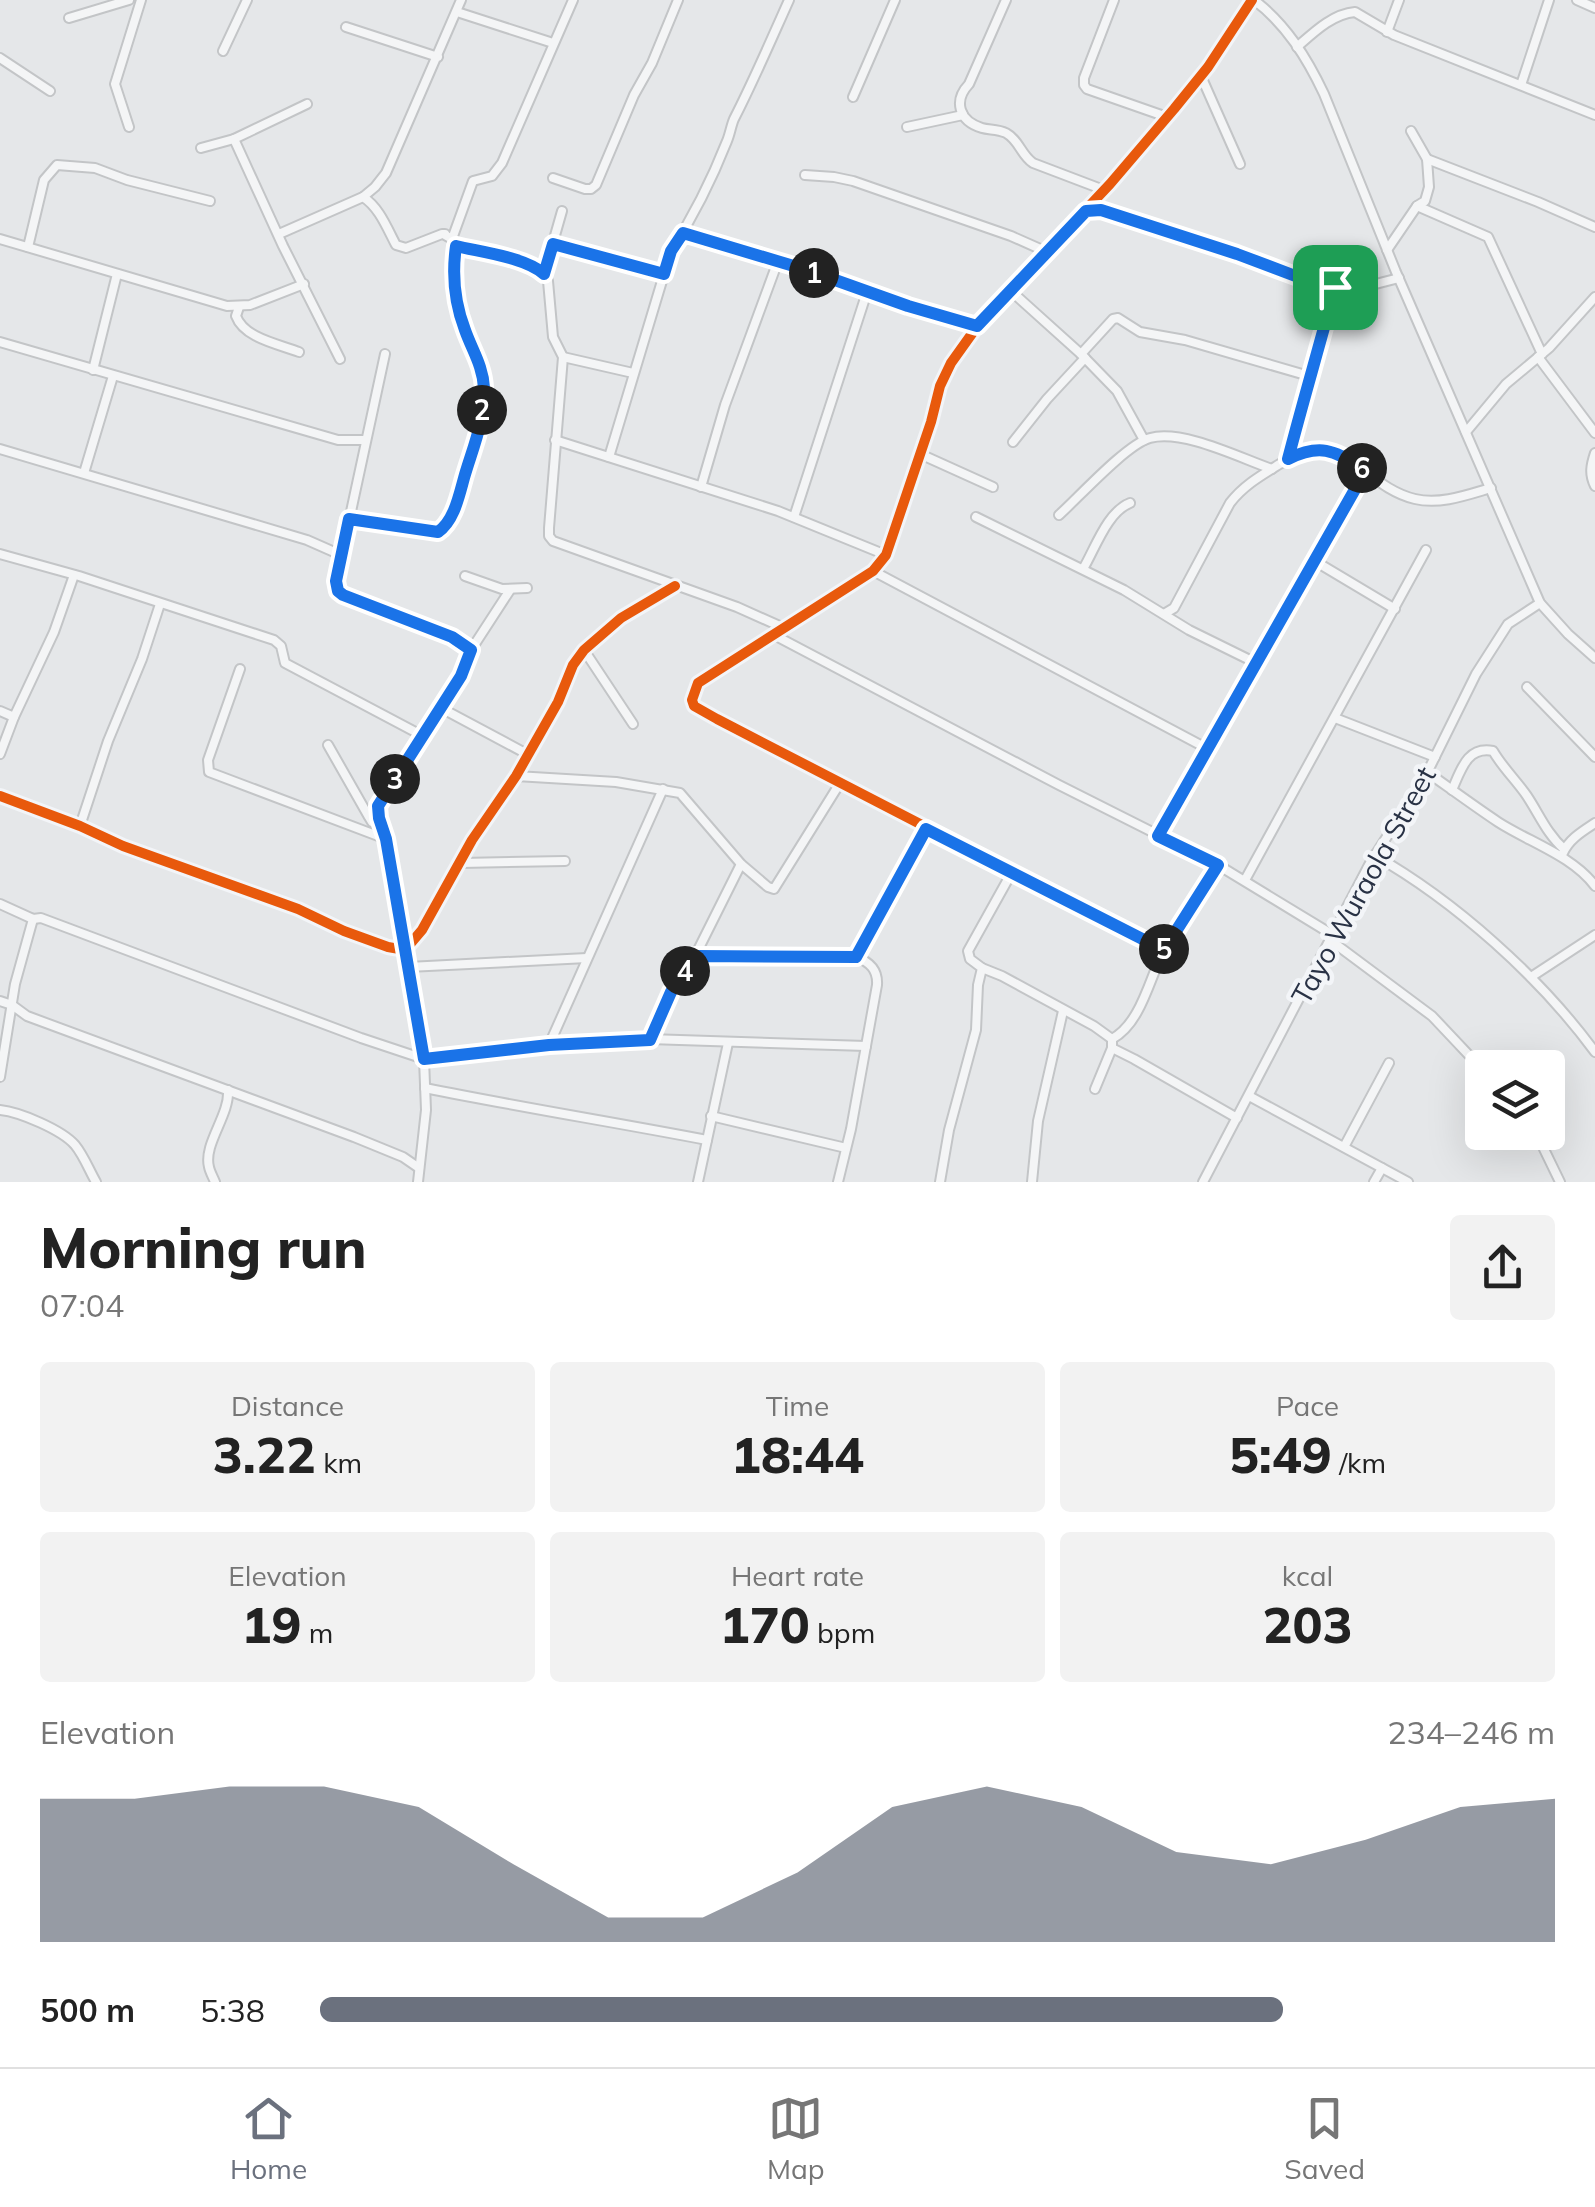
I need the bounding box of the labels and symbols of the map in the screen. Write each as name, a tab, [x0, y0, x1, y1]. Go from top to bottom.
pin	[1293, 245, 1378, 330]
pin: 1	[789, 248, 839, 298]
pin: 2	[457, 385, 507, 435]
pin: 6	[1337, 443, 1387, 493]
pin: 3	[370, 754, 420, 804]
street label: Tayo Wuraola Street	[1283, 760, 1443, 1010]
pin: 5	[1139, 924, 1189, 974]
pin: 4	[660, 946, 710, 996]

